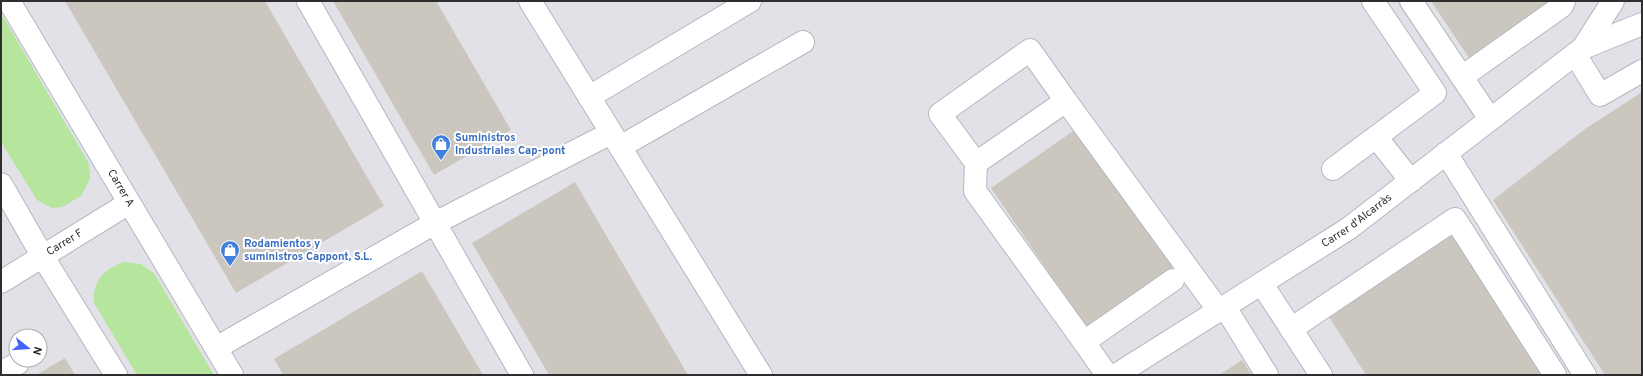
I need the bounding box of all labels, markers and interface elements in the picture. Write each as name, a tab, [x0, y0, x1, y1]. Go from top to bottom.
place label: Suministros Industriales Cap-pont	[455, 131, 565, 158]
shop icon: Suministros Industriales Cap-pont	[430, 133, 452, 161]
street label: Carrer A	[104, 167, 137, 210]
street label: Carrer d'Alcarràs	[1319, 191, 1395, 251]
street label: Carrer F	[44, 226, 86, 259]
place label: Rodamientos y suministros Cappont, S.L.	[244, 237, 372, 264]
shop icon: Rodamientos y suministros Cappont, S.L.	[219, 239, 241, 267]
north arrow	[8, 328, 48, 368]
text: N	[29, 345, 44, 356]

